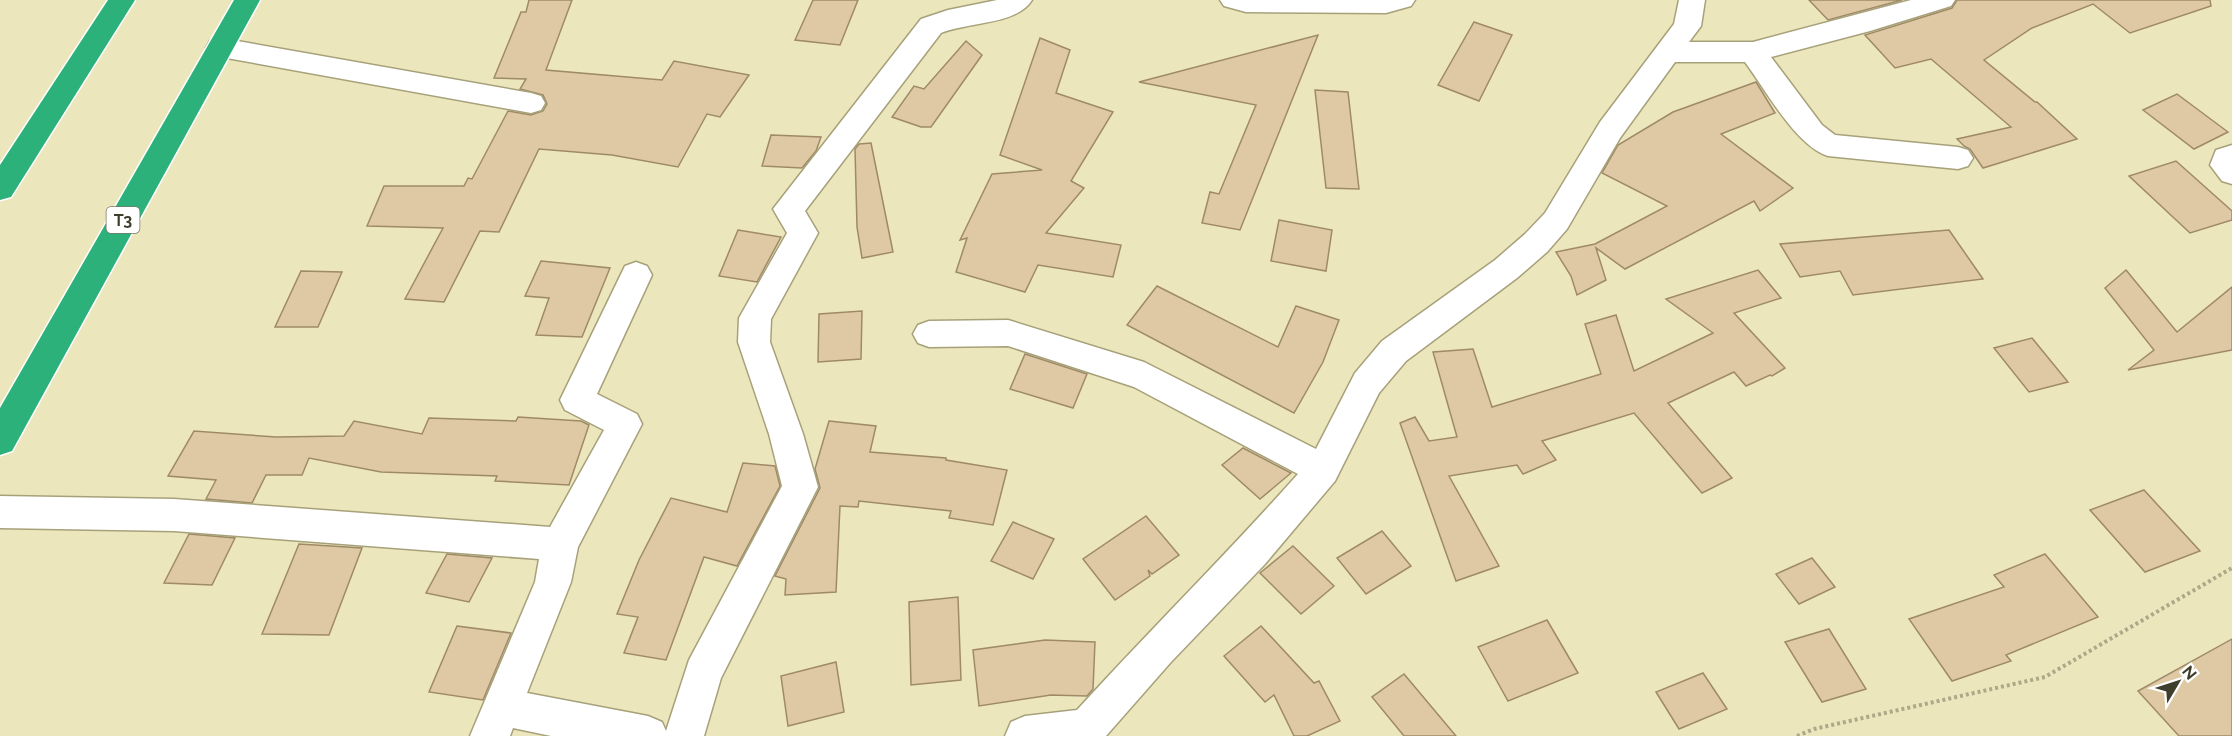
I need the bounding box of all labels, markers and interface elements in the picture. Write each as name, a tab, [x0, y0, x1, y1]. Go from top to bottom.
road number: T3	[106, 207, 140, 233]
north arrow	[2148, 652, 2208, 712]
text: N	[2178, 662, 2200, 684]

